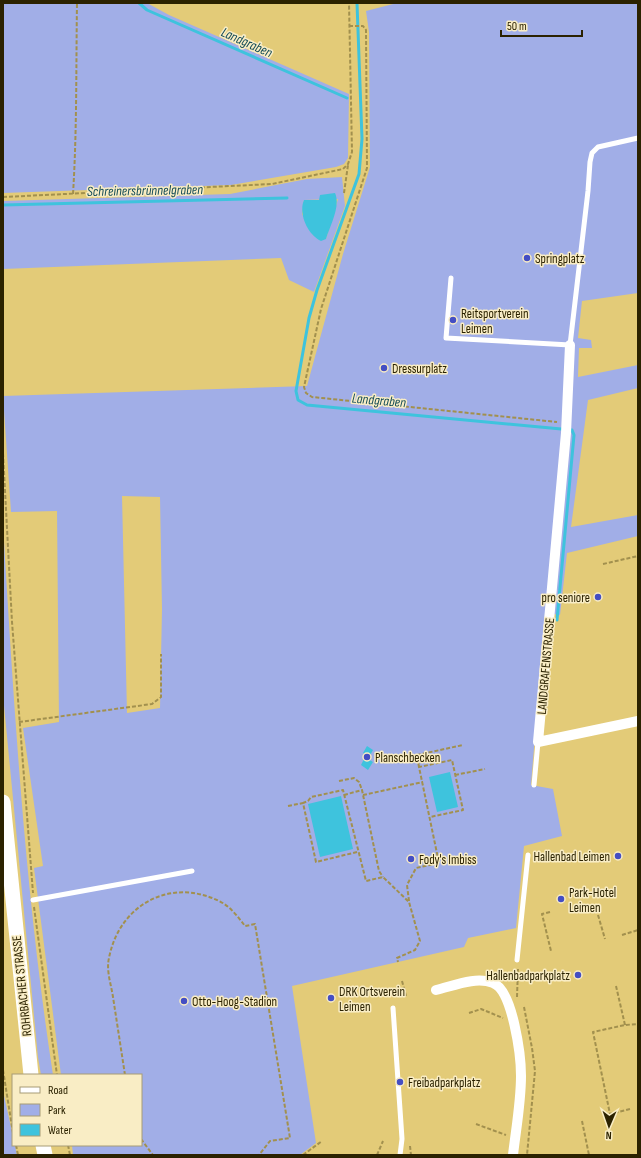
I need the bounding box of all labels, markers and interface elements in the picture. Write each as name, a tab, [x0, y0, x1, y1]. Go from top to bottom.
scale bar	[501, 12, 582, 38]
text: 50 m	[507, 19, 527, 34]
water label: Landgraben	[219, 24, 275, 61]
water label: Schreinersbrünnelgraben	[87, 181, 203, 200]
place label: Springplatz	[535, 251, 585, 267]
marker: Springplatz	[522, 253, 532, 263]
place label: Reitsportverein Leimen	[461, 306, 529, 337]
marker: Reitsportverein Leimen	[448, 315, 458, 325]
place label: Dressurplatz	[392, 361, 447, 377]
marker: Dressurplatz	[379, 363, 389, 373]
water label: Landgraben	[351, 390, 407, 411]
place label: pro seniore	[542, 590, 590, 606]
marker: pro seniore	[593, 592, 603, 602]
street label: LANDGRAFENSTRASSE	[534, 617, 558, 715]
place label: Planschbecken	[375, 750, 440, 766]
marker: Planschbecken	[362, 752, 372, 762]
place label: Hallenbad Leimen	[533, 849, 610, 865]
marker: Hallenbad Leimen	[613, 851, 623, 861]
place label: Fody's Imbiss	[419, 852, 477, 868]
marker: Fody's Imbiss	[406, 854, 416, 864]
place label: Park-Hotel Leimen	[569, 885, 616, 916]
marker: Park-Hotel Leimen	[556, 894, 566, 904]
street label: ROHRBACHER STRASSE	[9, 935, 35, 1037]
place label: Hallenbadparkplatz	[486, 968, 570, 984]
marker: Hallenbadparkplatz	[573, 970, 583, 980]
place label: DRK Ortsverein Leimen	[339, 984, 405, 1015]
marker: DRK Ortsverein Leimen	[326, 993, 336, 1003]
place label: Otto-Hoog-Stadion	[192, 994, 277, 1010]
marker: Otto-Hoog-Stadion	[179, 996, 189, 1006]
legend	[12, 1074, 142, 1146]
place label: Freibadparkplatz	[408, 1075, 481, 1091]
marker: Freibadparkplatz	[395, 1077, 405, 1087]
text: Road	[48, 1083, 68, 1098]
text: Park	[48, 1103, 66, 1118]
north arrow	[589, 1106, 629, 1146]
text: Water	[48, 1123, 72, 1138]
text: N	[605, 1129, 612, 1142]

